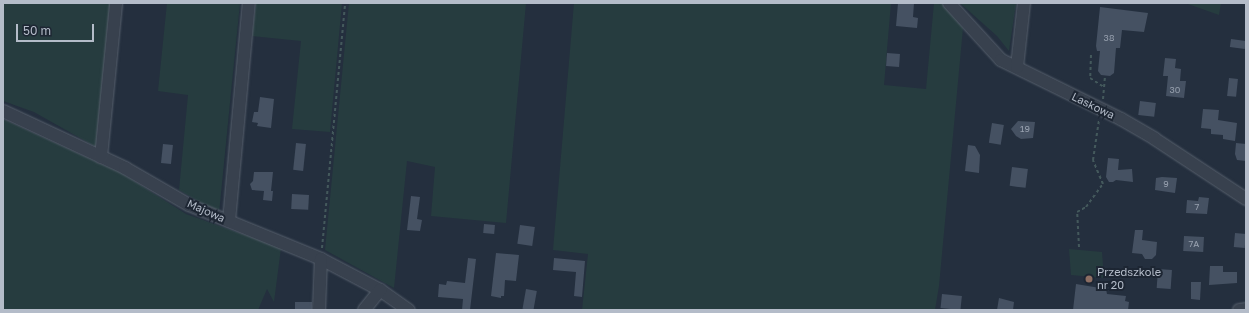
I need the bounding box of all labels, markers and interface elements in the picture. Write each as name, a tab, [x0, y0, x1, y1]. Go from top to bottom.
scale bar	[18, 16, 96, 42]
text: 50 m	[23, 23, 51, 38]
house number: 38	[1104, 33, 1114, 43]
house number: 30	[1170, 85, 1180, 95]
street label: Laskowa	[1070, 90, 1116, 122]
house number: 19	[1020, 124, 1030, 134]
house number: 9	[1163, 179, 1169, 189]
street label: Majowa	[185, 197, 227, 225]
house number: 7	[1195, 202, 1199, 212]
house number: 7A	[1189, 239, 1199, 249]
place label: Przedszkole nr 20	[1097, 266, 1161, 292]
marker: Przedszkole nr 20	[1084, 274, 1094, 284]

